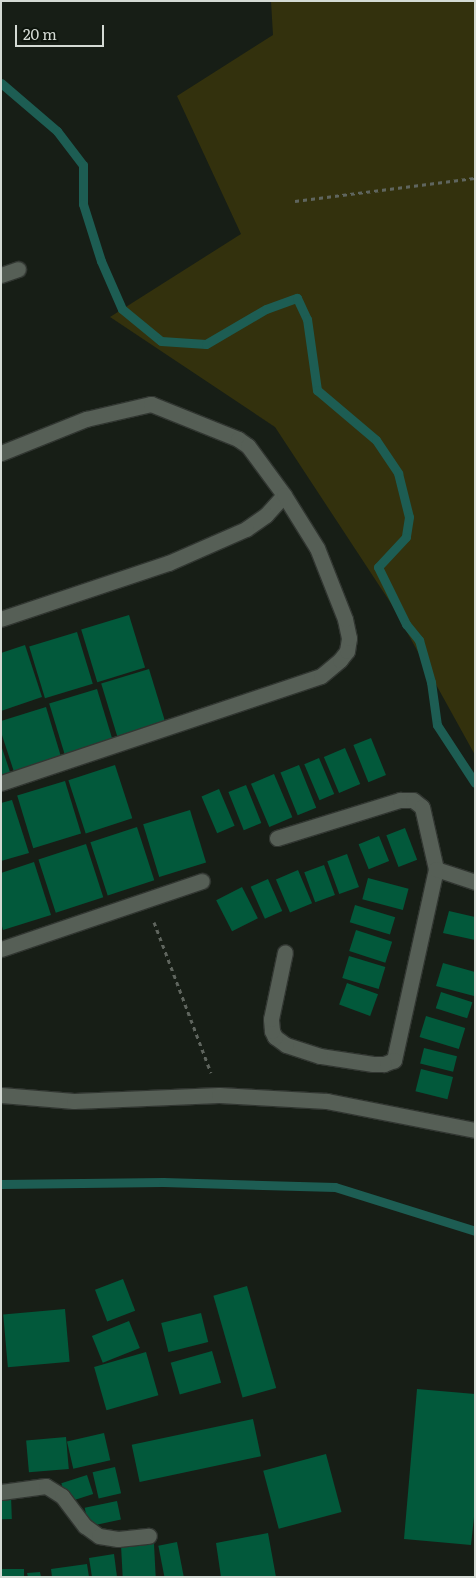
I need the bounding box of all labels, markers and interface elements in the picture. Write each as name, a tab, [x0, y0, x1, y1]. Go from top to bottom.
scale bar	[18, 15, 106, 47]
text: 20 m	[23, 22, 57, 45]

